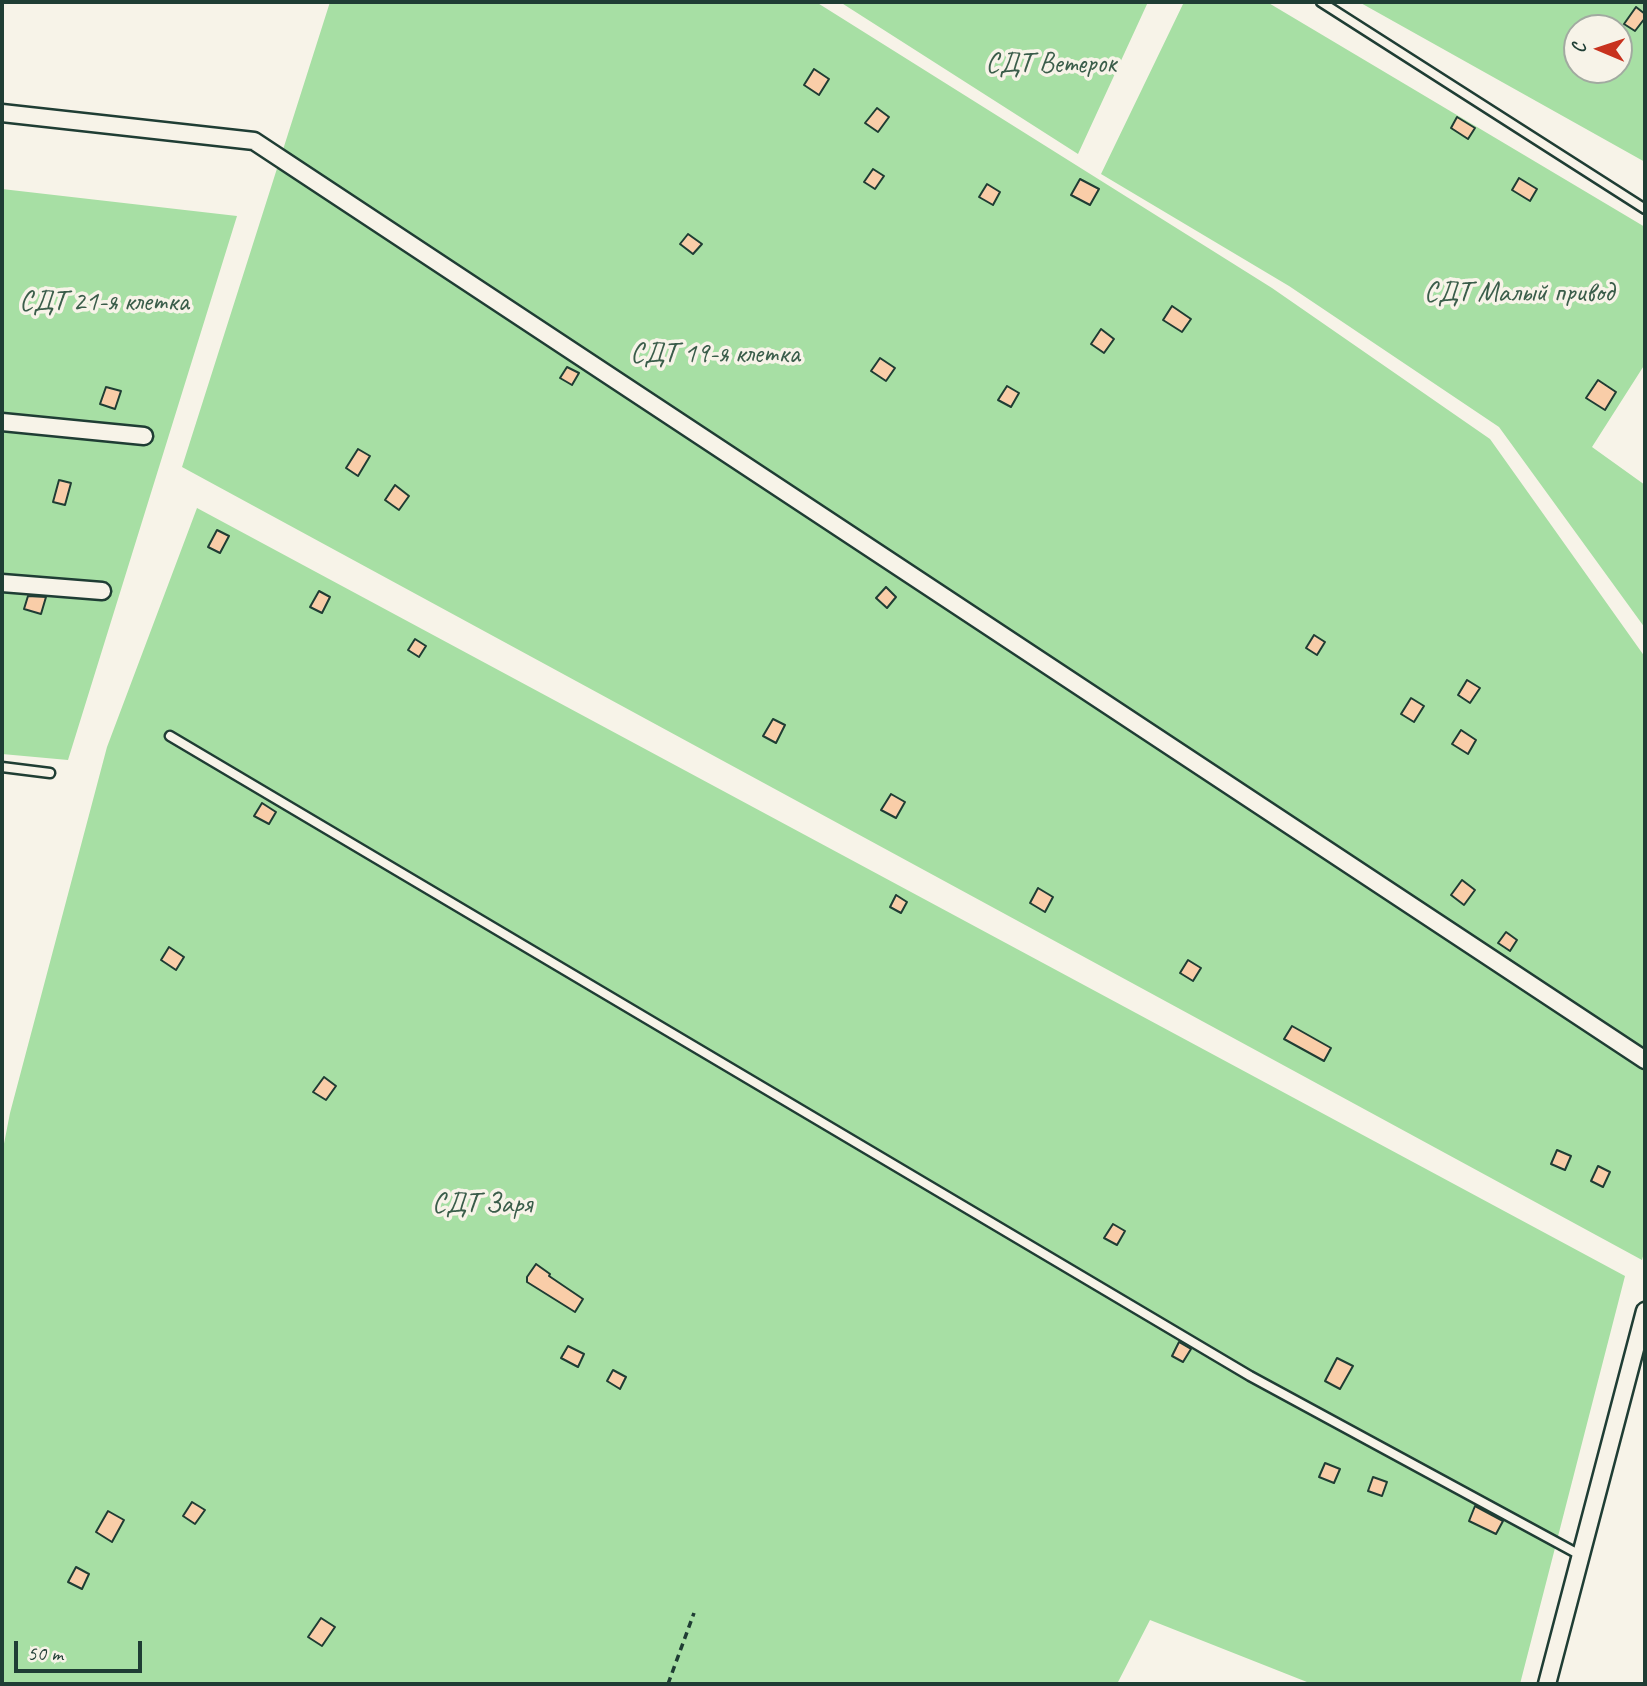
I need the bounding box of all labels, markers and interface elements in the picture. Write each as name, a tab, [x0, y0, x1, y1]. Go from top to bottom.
north arrow	[1563, 14, 1633, 84]
text: С	[1567, 43, 1591, 53]
park label: СДТ Ветерок	[986, 48, 1116, 82]
park label: СДТ Малый привод	[1424, 277, 1614, 311]
park label: СДТ 21-я клетка	[19, 286, 189, 320]
park label: СДТ 19-я клетка	[630, 338, 800, 372]
park label: СДТ Заря	[432, 1188, 532, 1222]
scale bar	[18, 1626, 145, 1670]
text: 50 m	[27, 1640, 63, 1666]

